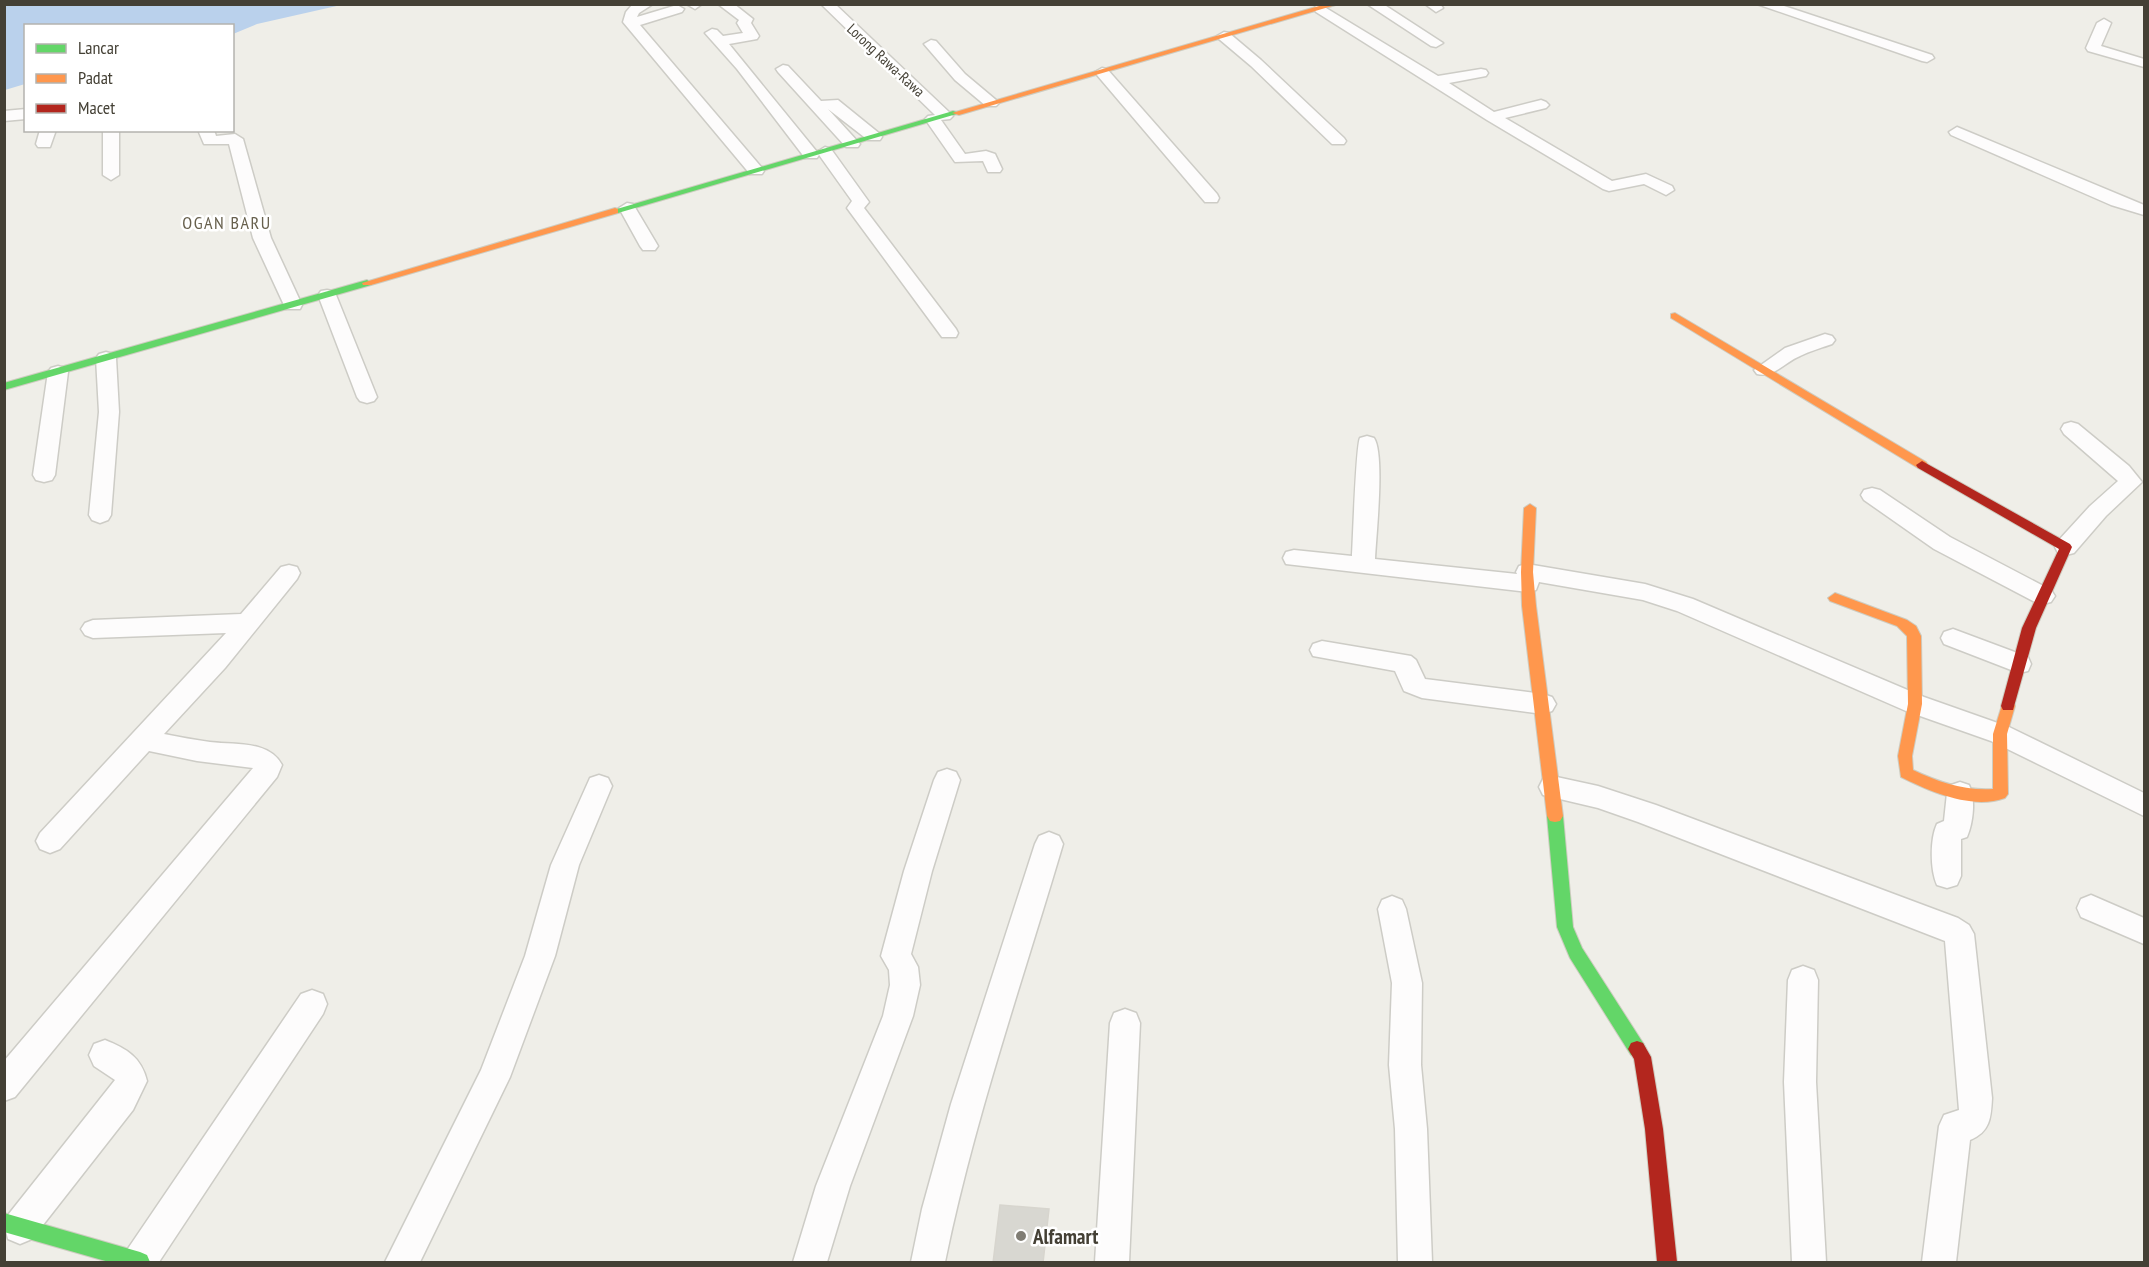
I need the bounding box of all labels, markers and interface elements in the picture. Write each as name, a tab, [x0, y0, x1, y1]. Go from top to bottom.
street label: Lorong Rawa-Rawa	[843, 19, 929, 101]
legend	[24, 24, 234, 132]
text: Lancar	[78, 36, 119, 59]
text: Padat	[78, 66, 113, 89]
text: Macet	[78, 96, 115, 119]
district label: OGAN BARU	[182, 211, 272, 234]
place label: Alfamart	[1032, 1223, 1098, 1250]
marker: Alfamart	[1014, 1229, 1028, 1243]

